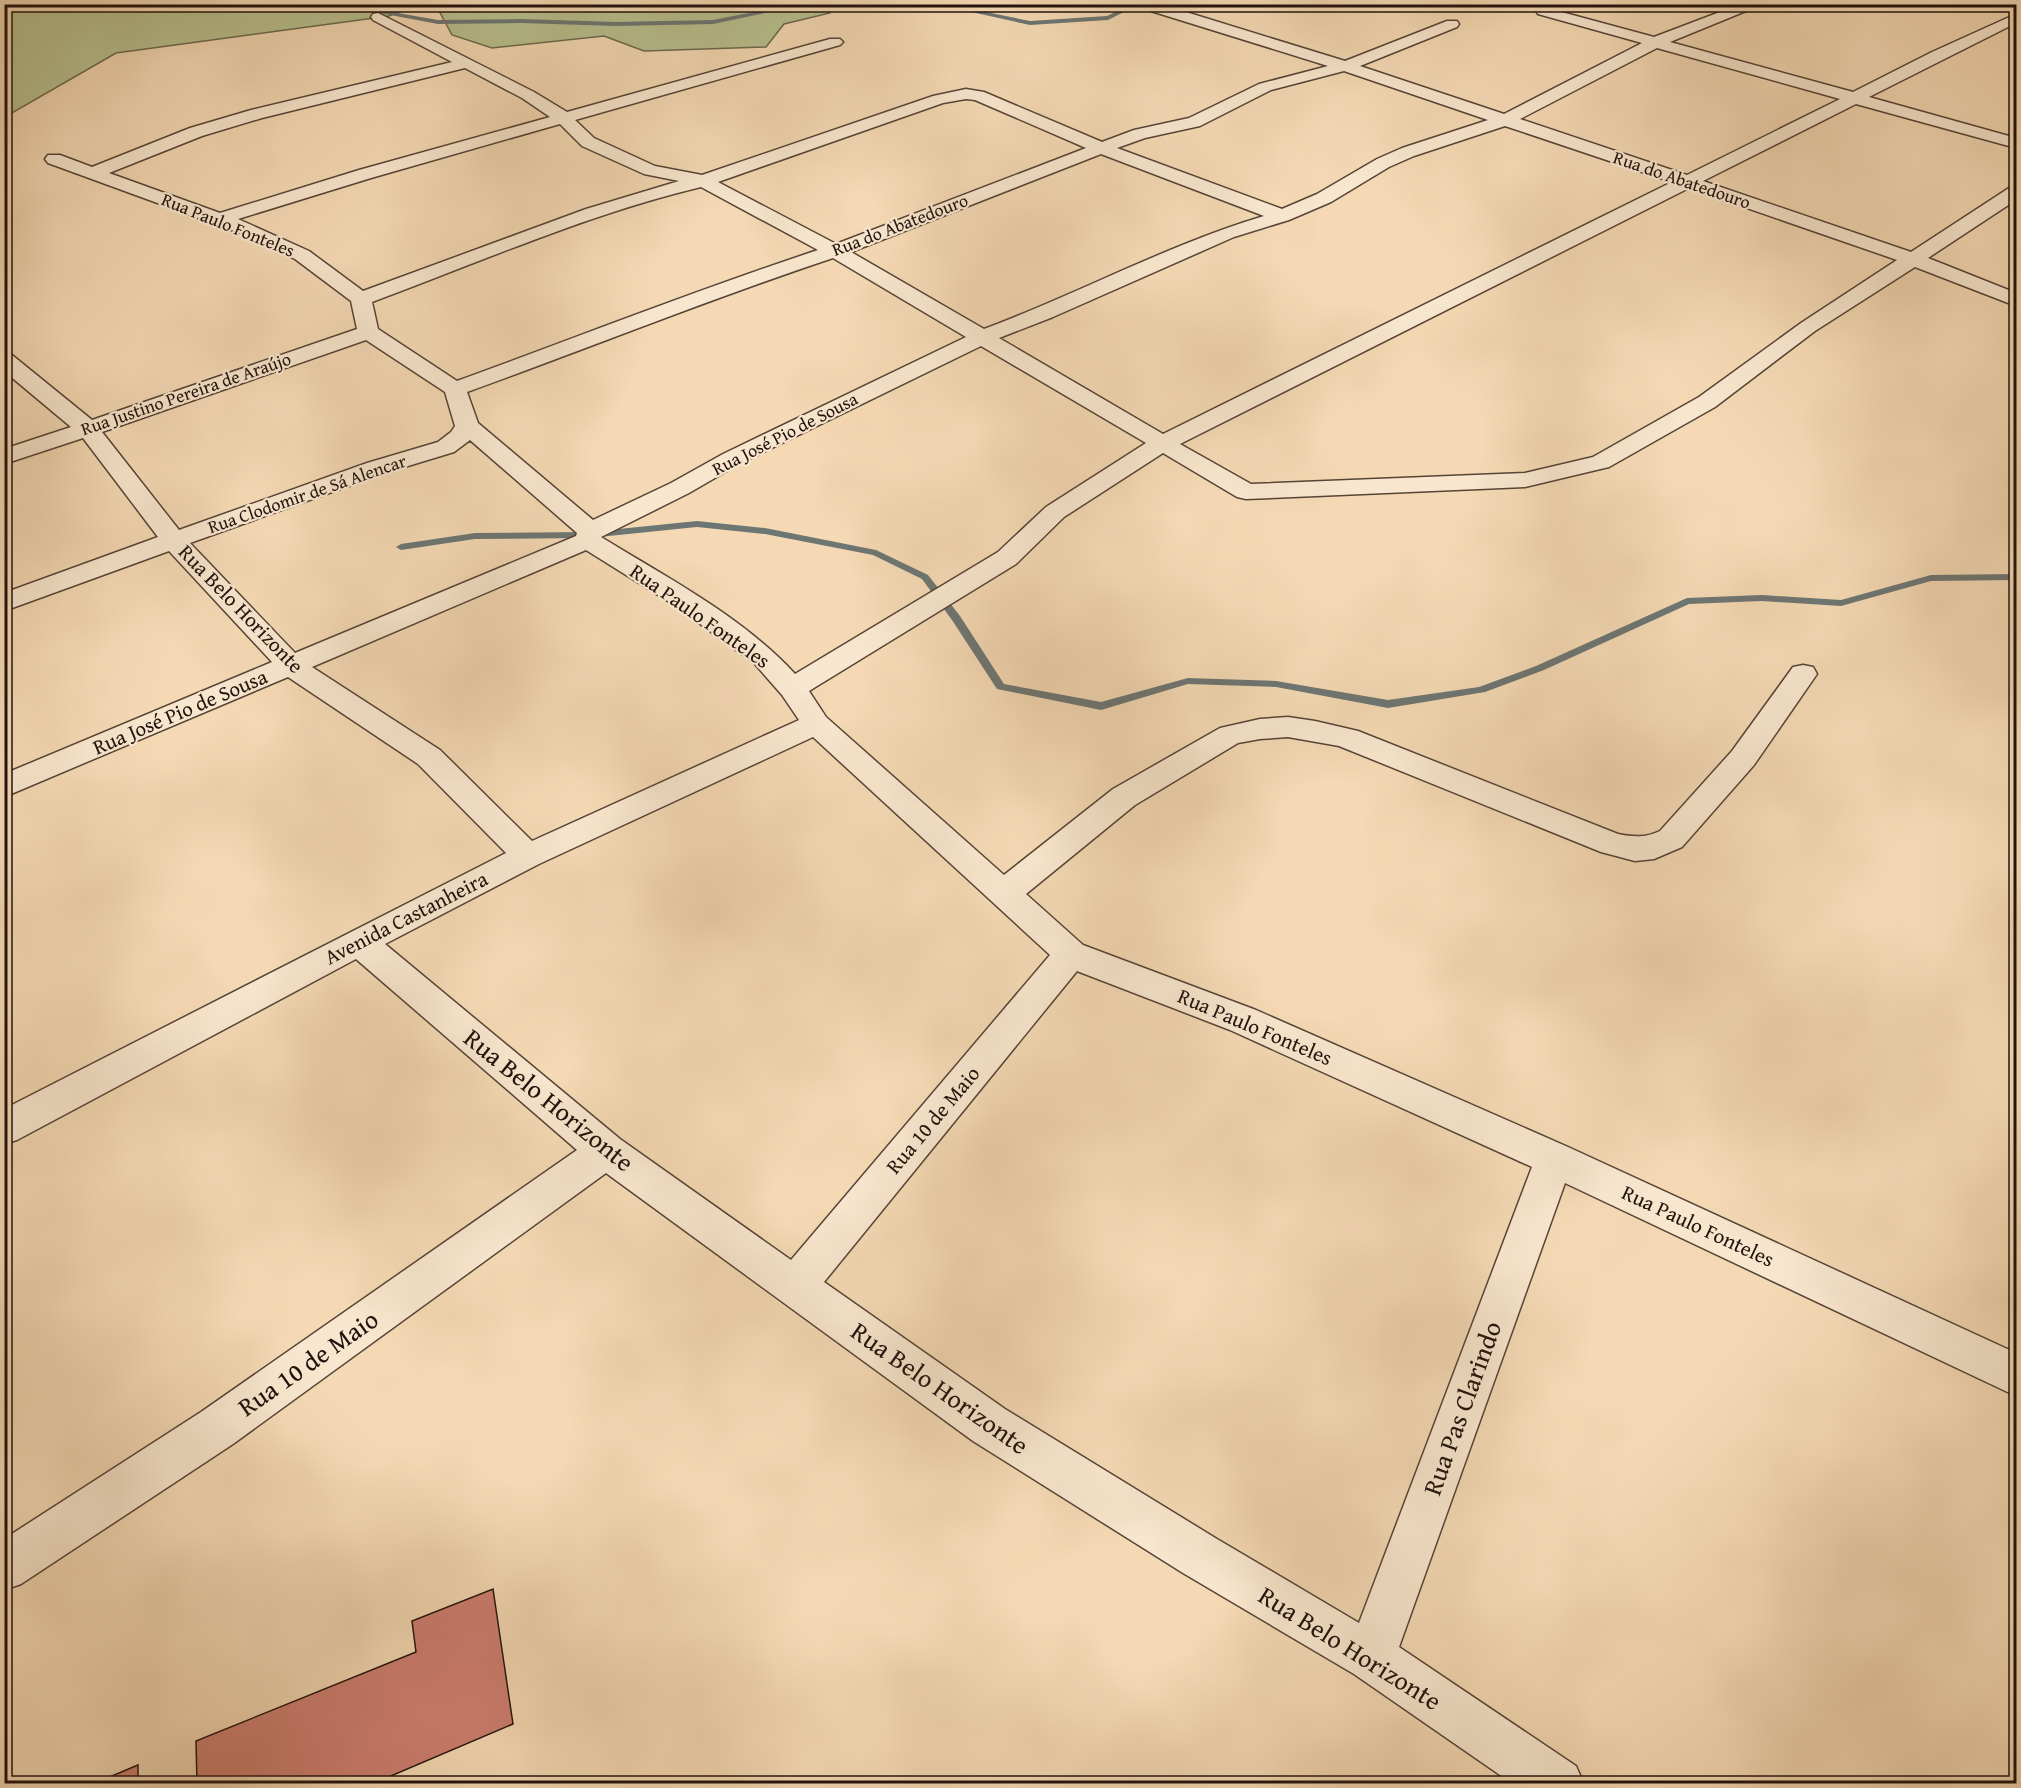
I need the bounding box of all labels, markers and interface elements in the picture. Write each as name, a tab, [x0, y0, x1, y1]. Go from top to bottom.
street label: Rua do Abatedouro	[1610, 143, 1755, 216]
street label: Rua Paulo Fonteles	[158, 186, 299, 264]
street label: Rua do Abatedouro	[828, 186, 972, 263]
street label: Rua Justino Pereira de Araújo	[77, 345, 295, 442]
street label: Rua José Pio de Sousa	[707, 385, 863, 482]
street label: Rua Clodomir de Sá Alencar	[204, 447, 410, 540]
street label: Rua Belo Horizonte	[171, 537, 311, 680]
street label: Rua Paulo Fonteles	[624, 556, 777, 676]
street label: Rua José Pio de Sousa	[88, 661, 272, 762]
street label: Avenida Castanheira	[319, 863, 493, 972]
street label: Rua Paulo Fonteles	[1173, 980, 1337, 1073]
street label: Rua Belo Horizonte	[456, 1019, 643, 1181]
street label: Rua 10 de Maio	[878, 1059, 987, 1180]
street label: Rua Paulo Fonteles	[1617, 1177, 1780, 1274]
street label: Rua 10 de Maio	[229, 1300, 386, 1426]
street label: Rua Belo Horizonte	[843, 1312, 1037, 1464]
street label: Rua Pas Clarindo	[1412, 1315, 1511, 1500]
street label: Rua Belo Horizonte	[1251, 1576, 1449, 1720]

